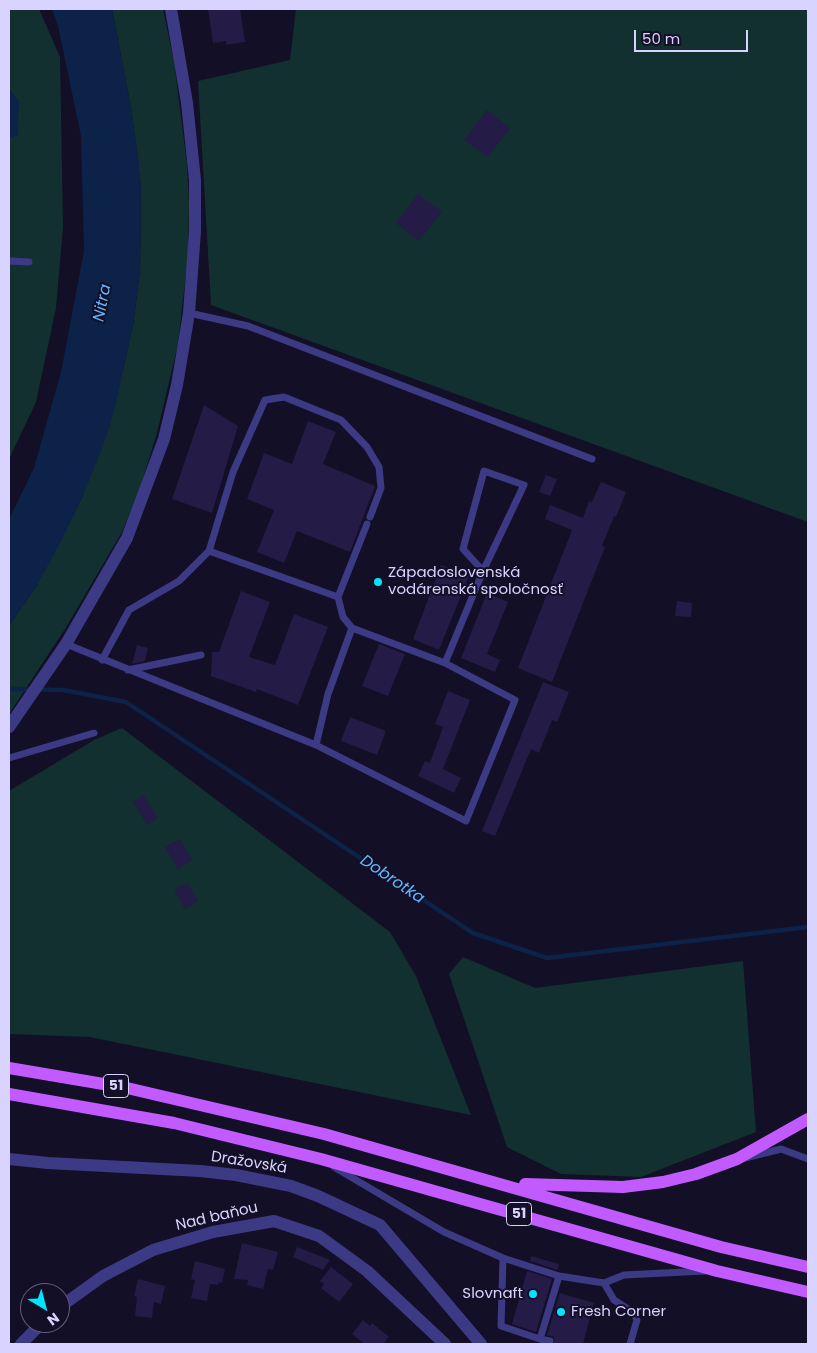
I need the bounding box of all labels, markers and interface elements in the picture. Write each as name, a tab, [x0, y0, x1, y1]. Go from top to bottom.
scale bar	[637, 20, 751, 52]
text: 50 m	[642, 28, 680, 49]
water label: Nitra	[90, 283, 116, 323]
place label: Západoslovenská vodárenská spoločnosť	[388, 564, 563, 599]
marker: Západoslovenská vodárenská spoločnosť	[372, 576, 384, 588]
water label: Dobrotka	[356, 852, 428, 908]
road number: 51	[104, 1074, 128, 1098]
street label: Dražovská	[210, 1148, 288, 1178]
street label: Nad baňou	[174, 1199, 260, 1235]
road number: 51	[506, 1202, 532, 1226]
north arrow	[20, 1283, 70, 1333]
place label: Slovnaft	[462, 1285, 523, 1303]
marker: Slovnaft	[527, 1288, 539, 1300]
place label: Fresh Corner	[571, 1303, 666, 1321]
marker: Fresh Corner	[555, 1306, 567, 1318]
text: N	[43, 1308, 64, 1330]

